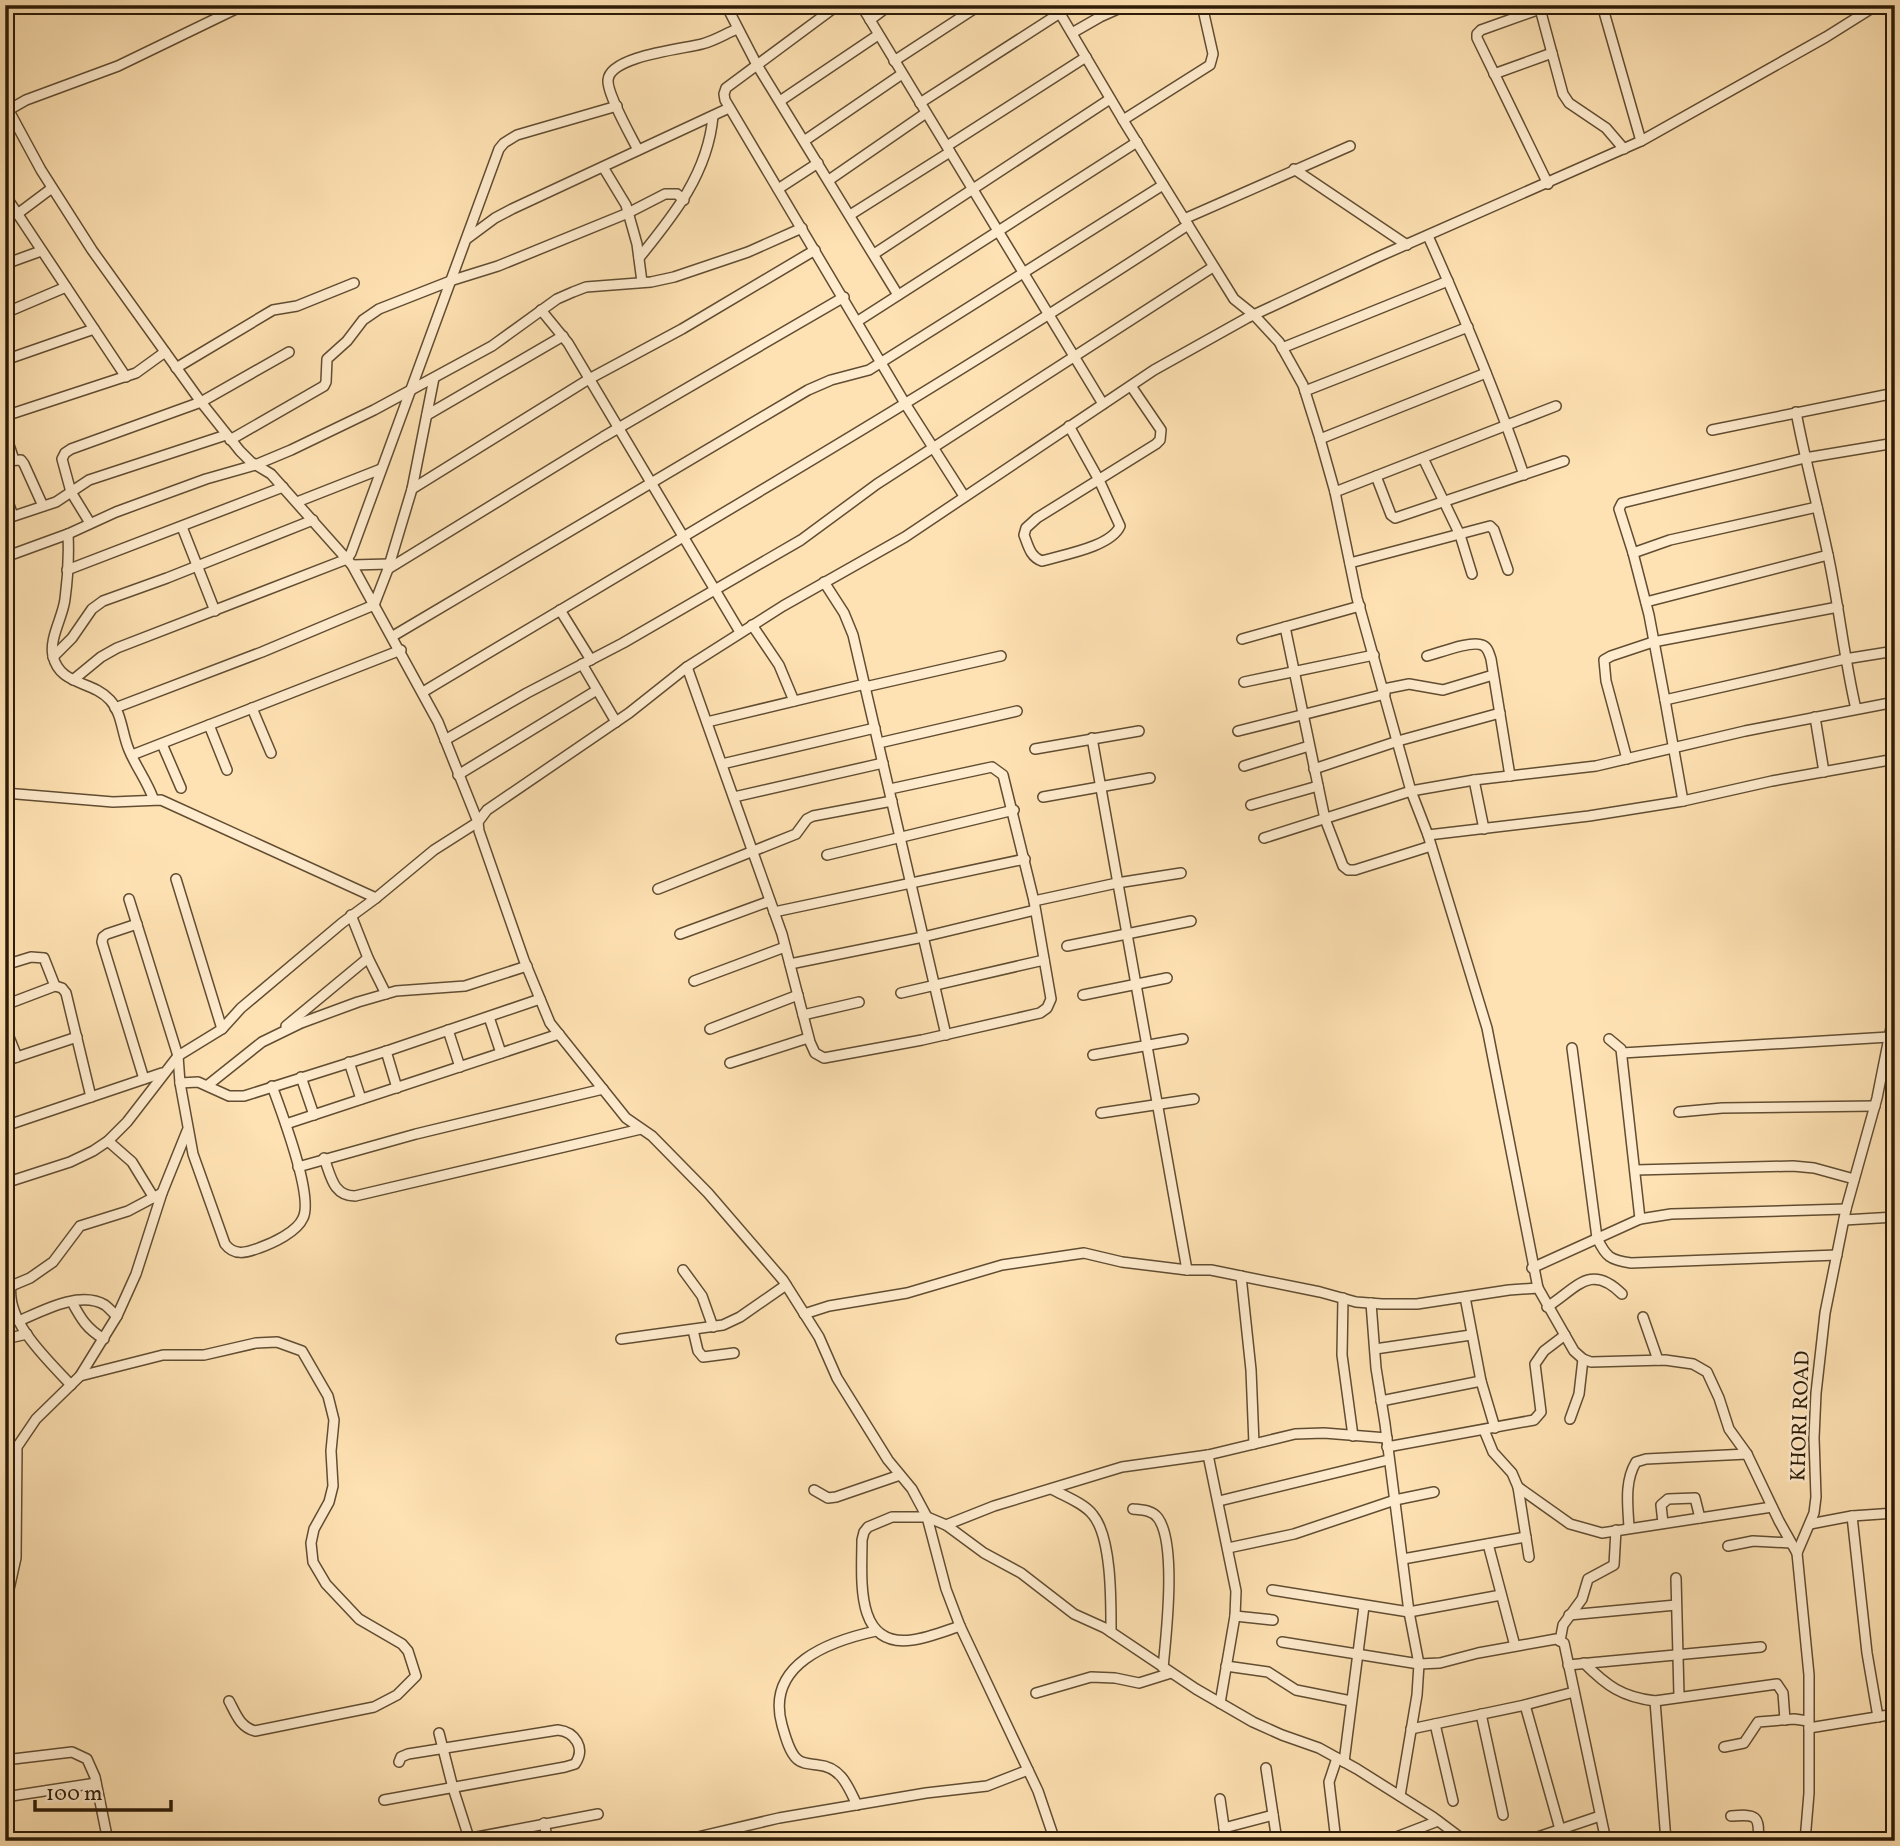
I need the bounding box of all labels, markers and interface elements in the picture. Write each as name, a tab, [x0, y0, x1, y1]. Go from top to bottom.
street label: KHORI ROAD	[1784, 1350, 1818, 1482]
scale bar	[35, 1769, 172, 1813]
text: 100 m	[46, 1780, 103, 1809]

